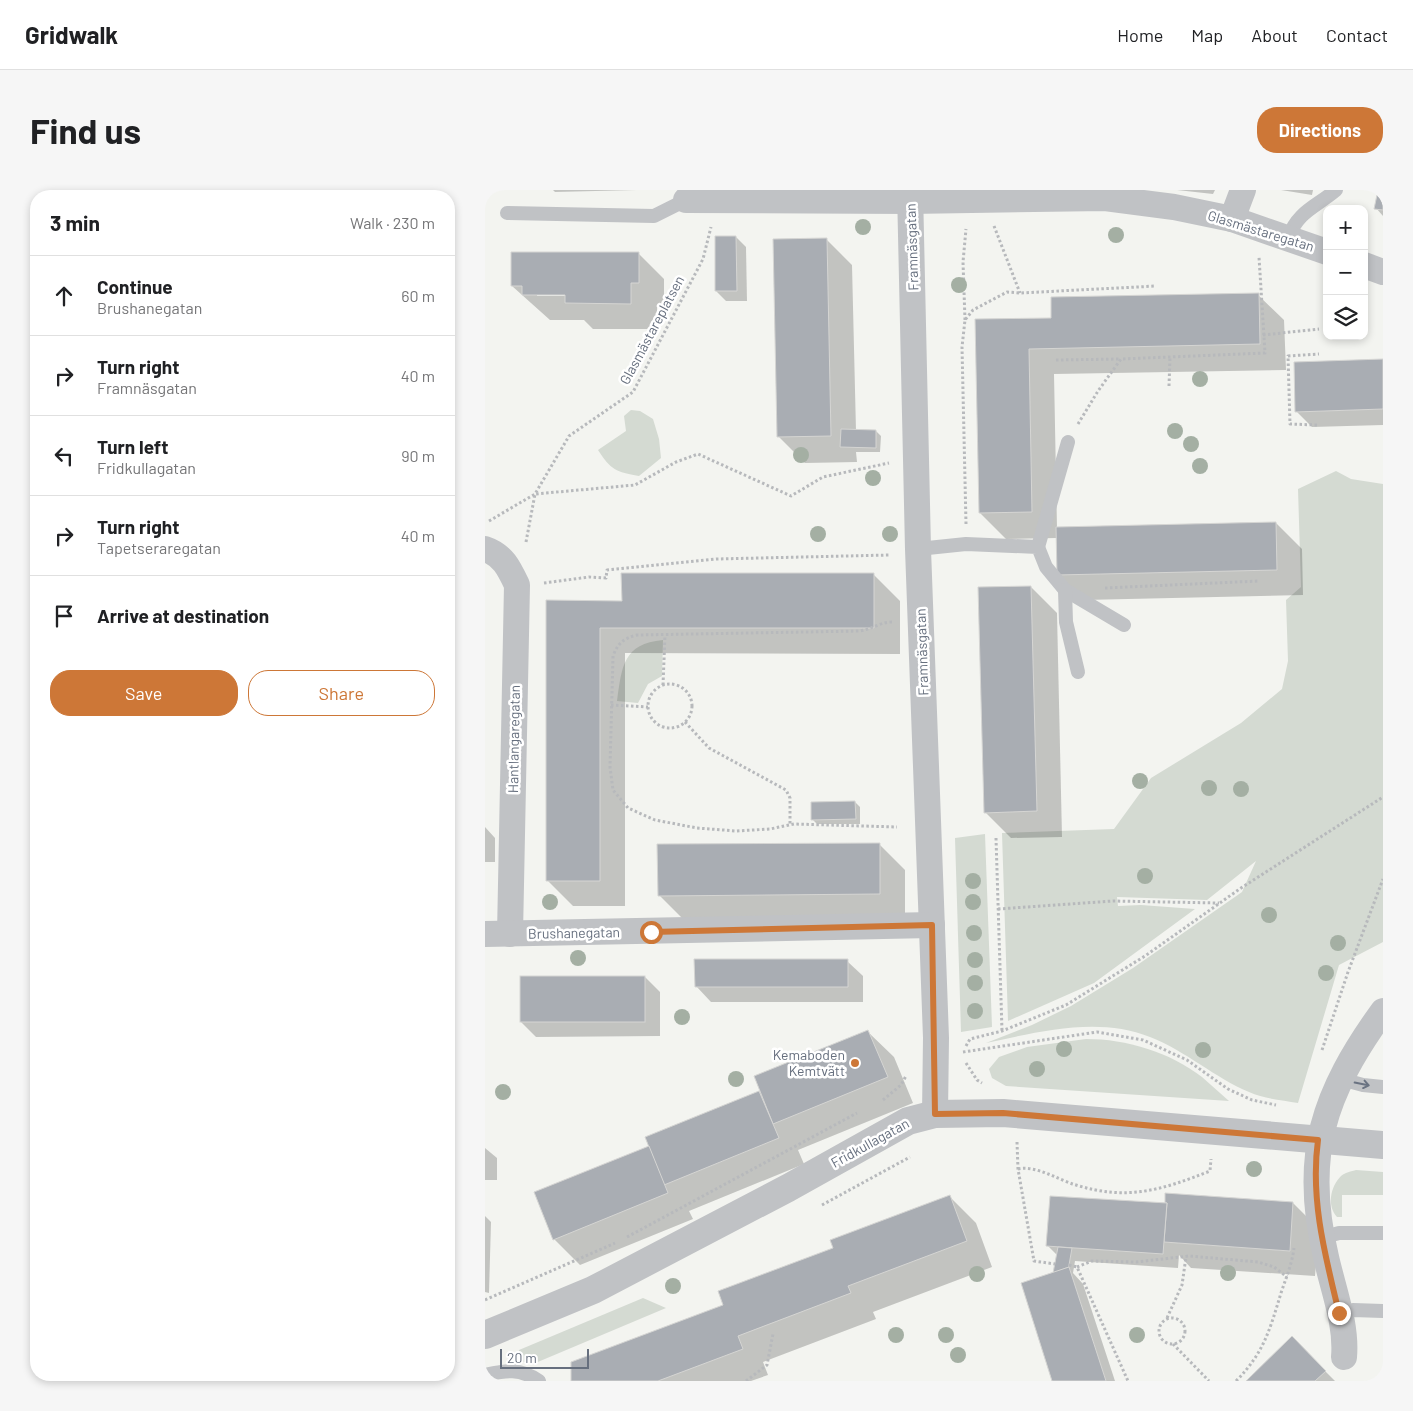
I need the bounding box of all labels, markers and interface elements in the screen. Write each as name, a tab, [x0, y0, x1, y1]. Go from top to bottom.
text: Gridwalk	[25, 20, 118, 49]
text: Home	[1117, 24, 1163, 46]
text: Map	[1191, 24, 1223, 46]
text: About	[1251, 24, 1298, 46]
text: Contact	[1326, 24, 1388, 46]
button: Directions	[1257, 107, 1383, 153]
text: Find us	[30, 109, 141, 151]
street label: Framnäsgatan	[901, 203, 922, 291]
map controls	[1323, 205, 1368, 340]
button: +	[1323, 205, 1368, 250]
street label: Glasmästaregatan	[1206, 206, 1316, 255]
text: 3 min	[50, 210, 100, 235]
text: Walk · 230 m	[350, 213, 435, 232]
button: −	[1323, 250, 1368, 295]
street label: Glasmästareplatsen	[616, 272, 687, 387]
text: Continue	[97, 275, 173, 298]
icon: ahead	[50, 282, 78, 310]
text: 60 m	[401, 286, 435, 305]
button: layers	[1323, 295, 1368, 340]
text: Brushanegatan	[97, 298, 202, 317]
text: Turn right	[97, 355, 179, 378]
icon: right	[50, 362, 78, 390]
text: 40 m	[401, 366, 435, 385]
text: Framnäsgatan	[97, 378, 197, 397]
text: Turn left	[97, 435, 168, 458]
icon: left	[50, 442, 78, 470]
text: 90 m	[401, 446, 435, 465]
text: Fridkullagatan	[97, 458, 196, 477]
text: Turn right	[97, 515, 179, 538]
icon: right	[50, 522, 78, 550]
text: 40 m	[401, 526, 435, 545]
text: Tapetseraregatan	[97, 538, 221, 557]
icon: arrive	[50, 602, 78, 630]
text: Arrive at destination	[97, 604, 269, 627]
street label: Framnäsgatan	[911, 608, 932, 696]
button: Save	[50, 670, 238, 716]
button: Share	[248, 670, 435, 716]
street label: Hantlangaregatan	[504, 685, 523, 793]
route start	[640, 921, 663, 944]
street label: Brushanegatan	[528, 923, 620, 942]
place label: Kemaboden Kemtvätt	[773, 1046, 845, 1079]
marker: Kemaboden Kemtvätt	[849, 1057, 861, 1069]
one-way arrow	[1353, 1080, 1369, 1090]
street label: Fridkullagatan	[828, 1114, 912, 1171]
route end	[1328, 1302, 1351, 1325]
scale bar	[500, 1346, 589, 1369]
text: 20 m	[507, 1349, 537, 1366]

